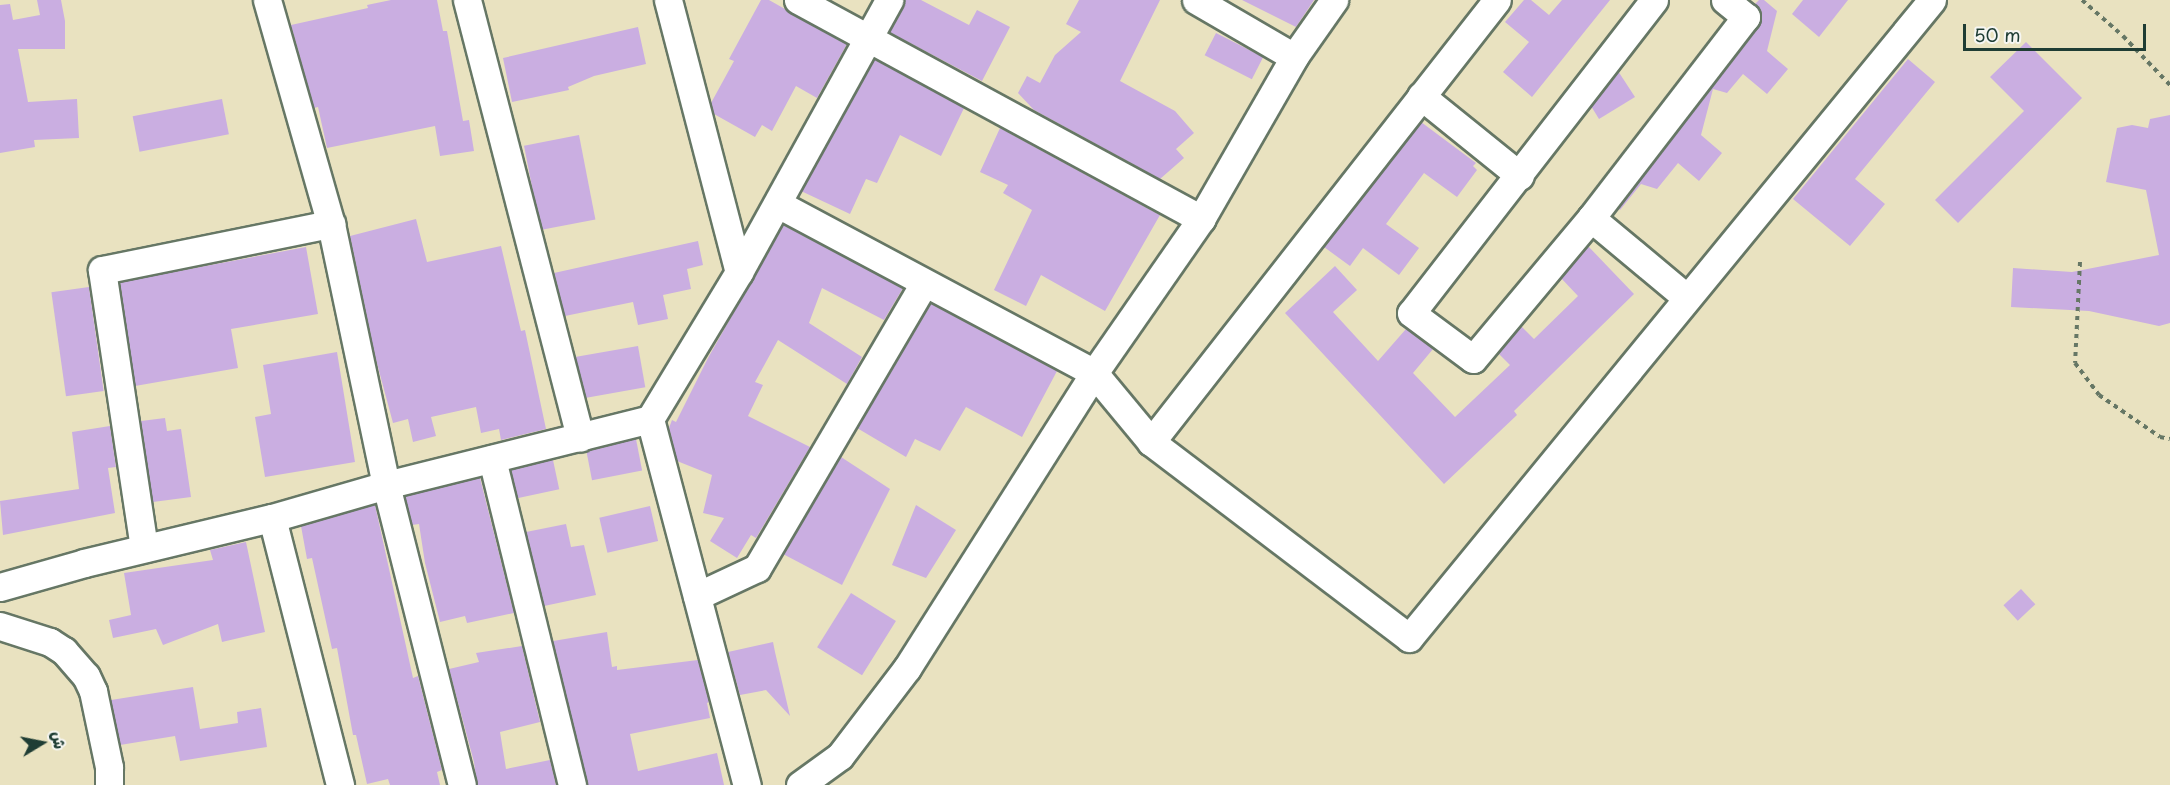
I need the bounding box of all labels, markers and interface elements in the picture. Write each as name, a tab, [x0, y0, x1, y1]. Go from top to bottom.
scale bar	[1966, 12, 2149, 50]
text: 50 m	[1974, 21, 2021, 48]
north arrow	[12, 713, 72, 773]
text: ش	[46, 729, 73, 751]

